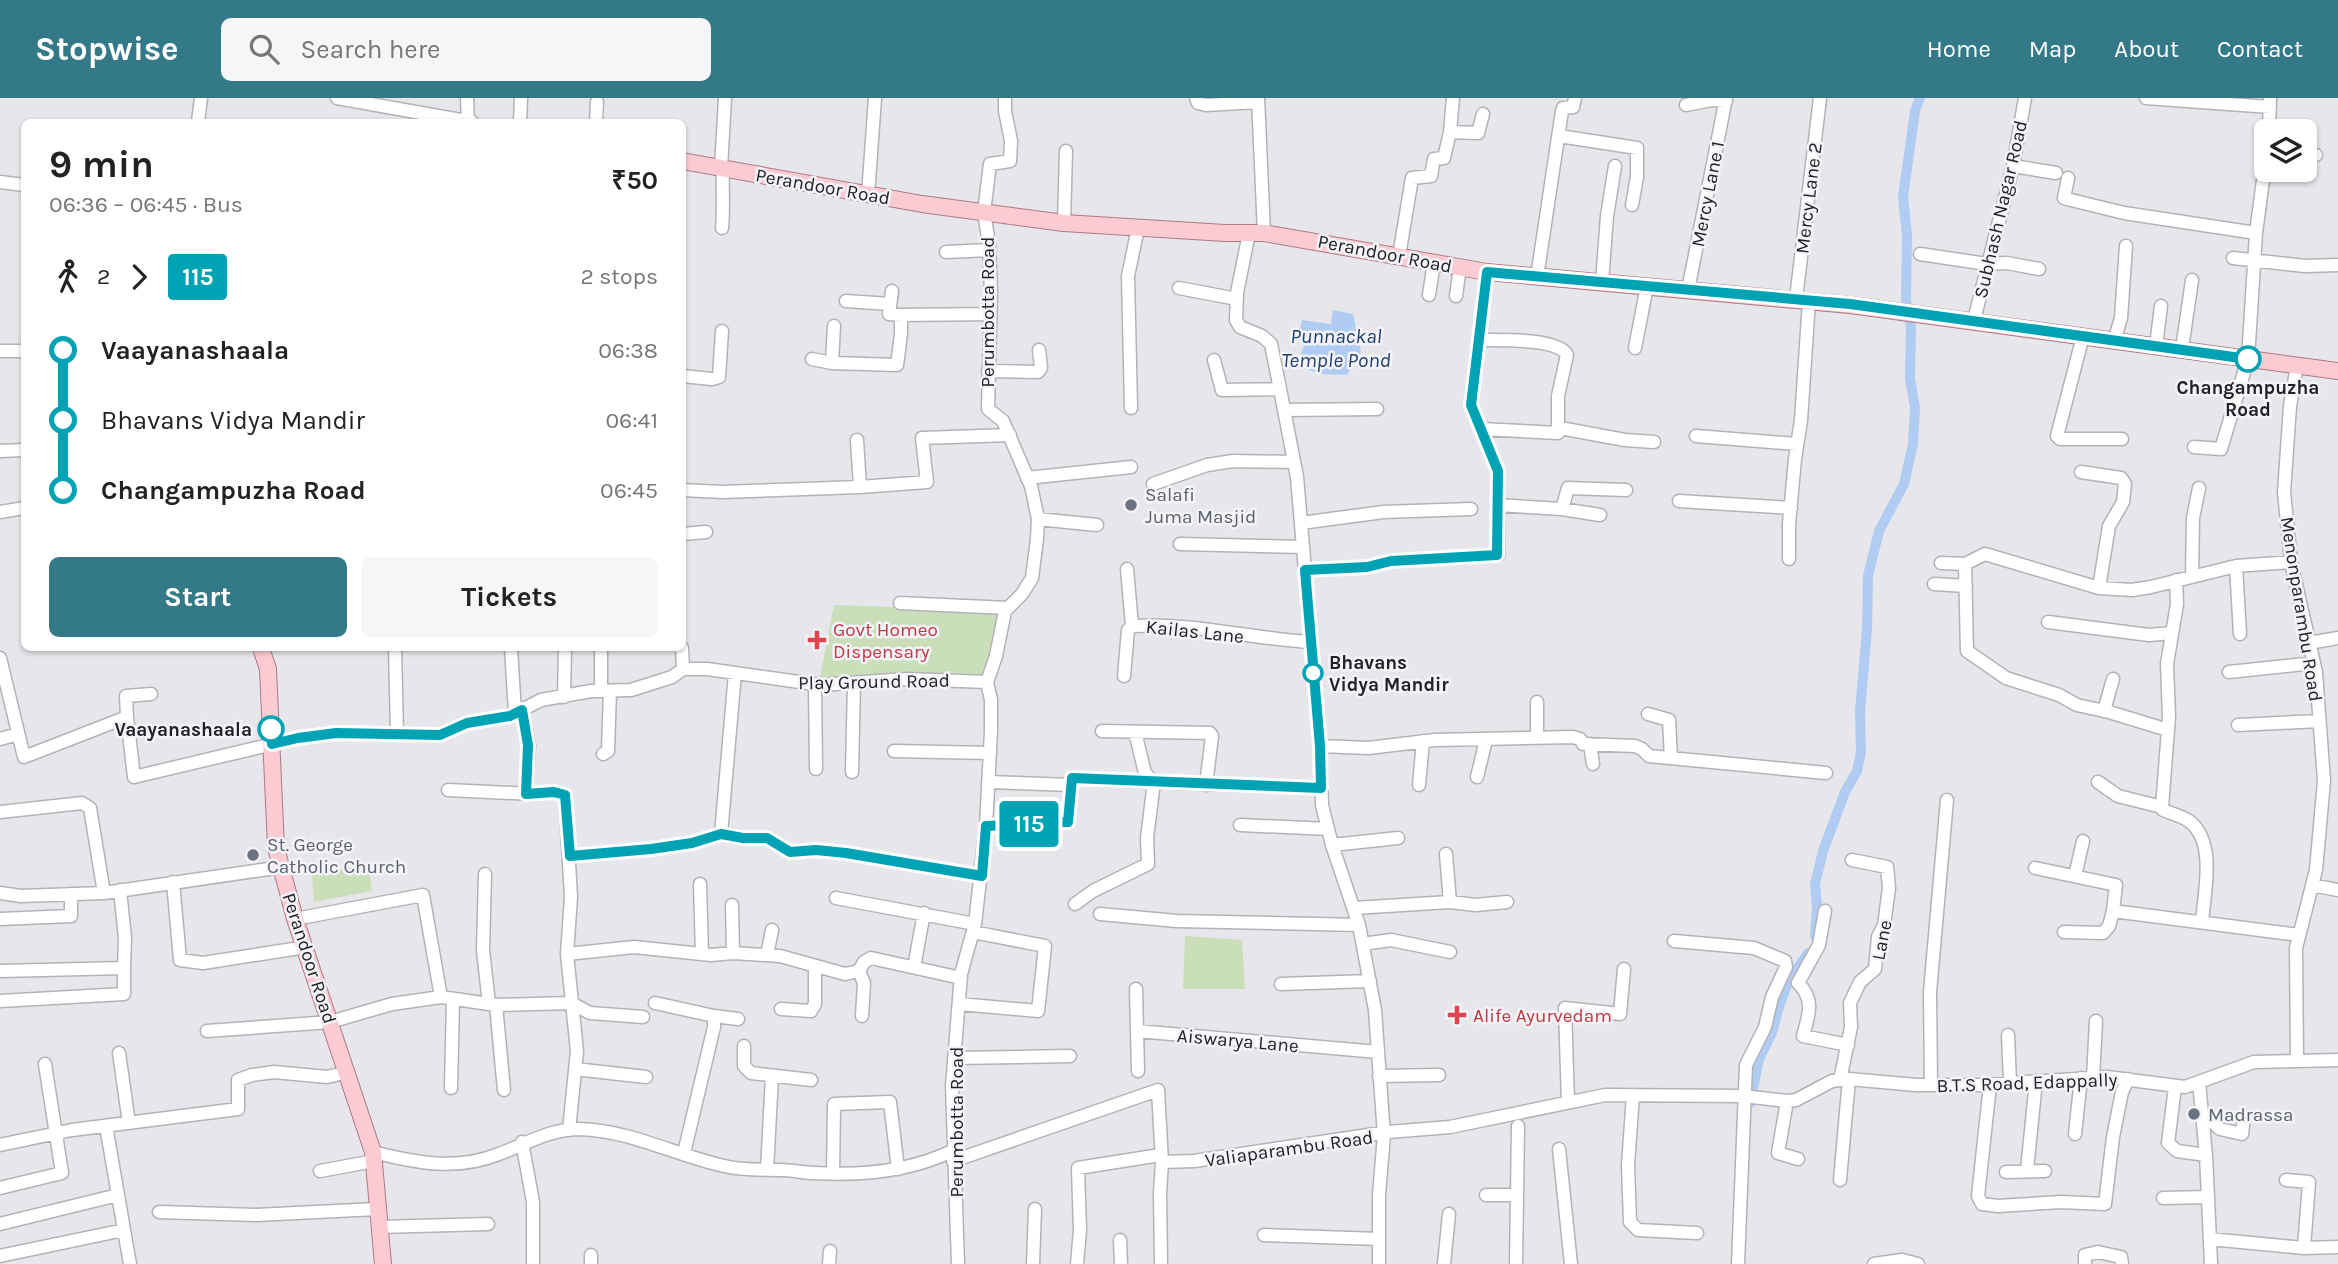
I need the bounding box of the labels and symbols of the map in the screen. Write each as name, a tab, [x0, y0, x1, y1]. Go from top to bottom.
street label: Subhash Nagar Road	[1970, 118, 2032, 300]
street label: Mercy Lane 1	[1687, 139, 1729, 249]
street label: Mercy Lane 2	[1791, 141, 1827, 255]
street label: Perandoor Road	[754, 164, 892, 210]
street label: Perandoor Road	[1316, 230, 1454, 278]
street label: Perumbotta Road	[977, 236, 999, 388]
water label: Punnackal Temple Pond	[1281, 324, 1391, 372]
marker: Changampuzha Road	[2235, 346, 2261, 372]
place label: Changampuzha Road	[2177, 377, 2319, 421]
place label: Salafi Juma Masjid	[1145, 484, 1256, 528]
marker: Salafi Juma Masjid	[1123, 497, 1139, 513]
street label: Menonparambu Road	[2276, 515, 2326, 703]
street label: Kailas Lane	[1145, 616, 1245, 648]
place label: Govt Homeo Dispensary	[833, 619, 938, 663]
marker: Govt Homeo Dispensary	[807, 630, 827, 650]
place label: Bhavans Vidya Mandir	[1329, 652, 1449, 696]
marker: Bhavans Vidya Mandir	[1303, 663, 1323, 683]
street label: Play Ground Road	[798, 670, 950, 694]
marker: Vaayanashaala	[258, 716, 284, 742]
place label: Vaayanashaala	[114, 719, 252, 741]
line badge: 115	[989, 801, 1069, 847]
place label: St. George Catholic Church	[267, 834, 406, 878]
marker: St. George Catholic Church	[245, 847, 261, 863]
street label: Perandoor Road	[278, 890, 341, 1026]
street label: Lane	[1867, 918, 1897, 962]
marker: Alife Ayurvedam	[1447, 1005, 1467, 1025]
place label: Alife Ayurvedam	[1473, 1005, 1612, 1027]
street label: Aiswarya Lane	[1176, 1025, 1300, 1057]
street label: Perumbotta Road	[946, 1046, 968, 1198]
street label: B.T.S Road, Edappally	[1936, 1069, 2118, 1097]
place label: Madrassa	[2208, 1104, 2294, 1126]
marker: Madrassa	[2186, 1106, 2202, 1122]
street label: Valiaparambu Road	[1204, 1126, 1375, 1172]

